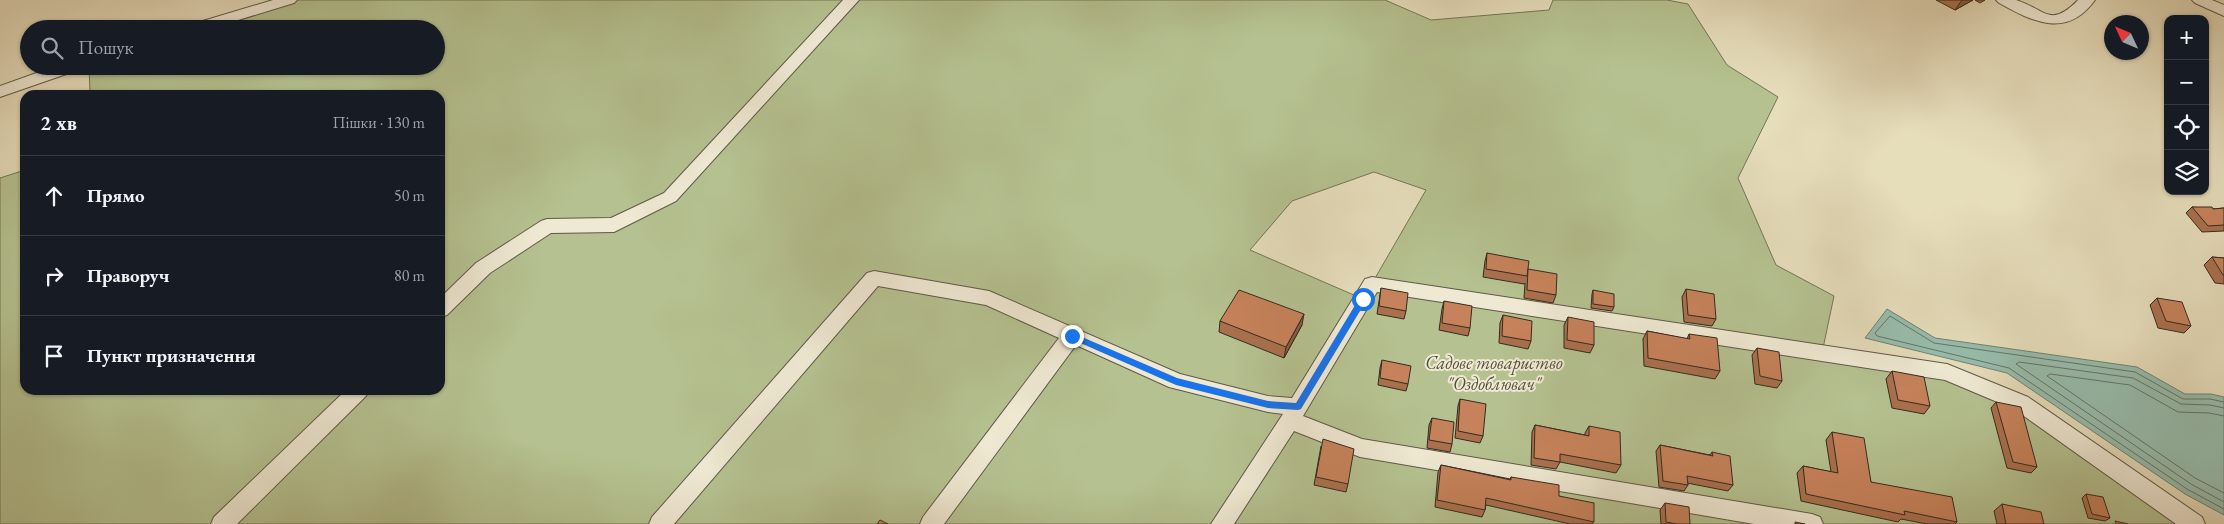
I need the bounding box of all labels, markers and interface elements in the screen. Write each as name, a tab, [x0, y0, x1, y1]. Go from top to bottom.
north arrow	[2104, 15, 2149, 60]
map controls	[2164, 15, 2209, 195]
button: +	[2164, 15, 2209, 60]
search box	[20, 20, 445, 75]
icon: search	[38, 34, 66, 62]
text: Пошук	[78, 35, 134, 60]
button: −	[2164, 60, 2209, 105]
button: locate	[2164, 105, 2209, 150]
text: 2 хв	[40, 109, 77, 136]
text: Пішки · 130 m	[332, 112, 425, 133]
button: layers	[2164, 150, 2209, 195]
icon: ahead	[40, 182, 68, 210]
text: Прямо	[87, 183, 145, 208]
text: 50 m	[394, 185, 425, 206]
icon: right	[40, 262, 68, 290]
text: Праворуч	[87, 263, 169, 288]
text: 80 m	[394, 265, 425, 286]
route start	[1352, 288, 1375, 311]
route end	[1061, 325, 1084, 348]
icon: arrive	[40, 342, 68, 370]
text: Пункт призначення	[87, 343, 256, 368]
park label: Садове товариство "Оздоблювач"	[1425, 351, 1563, 395]

